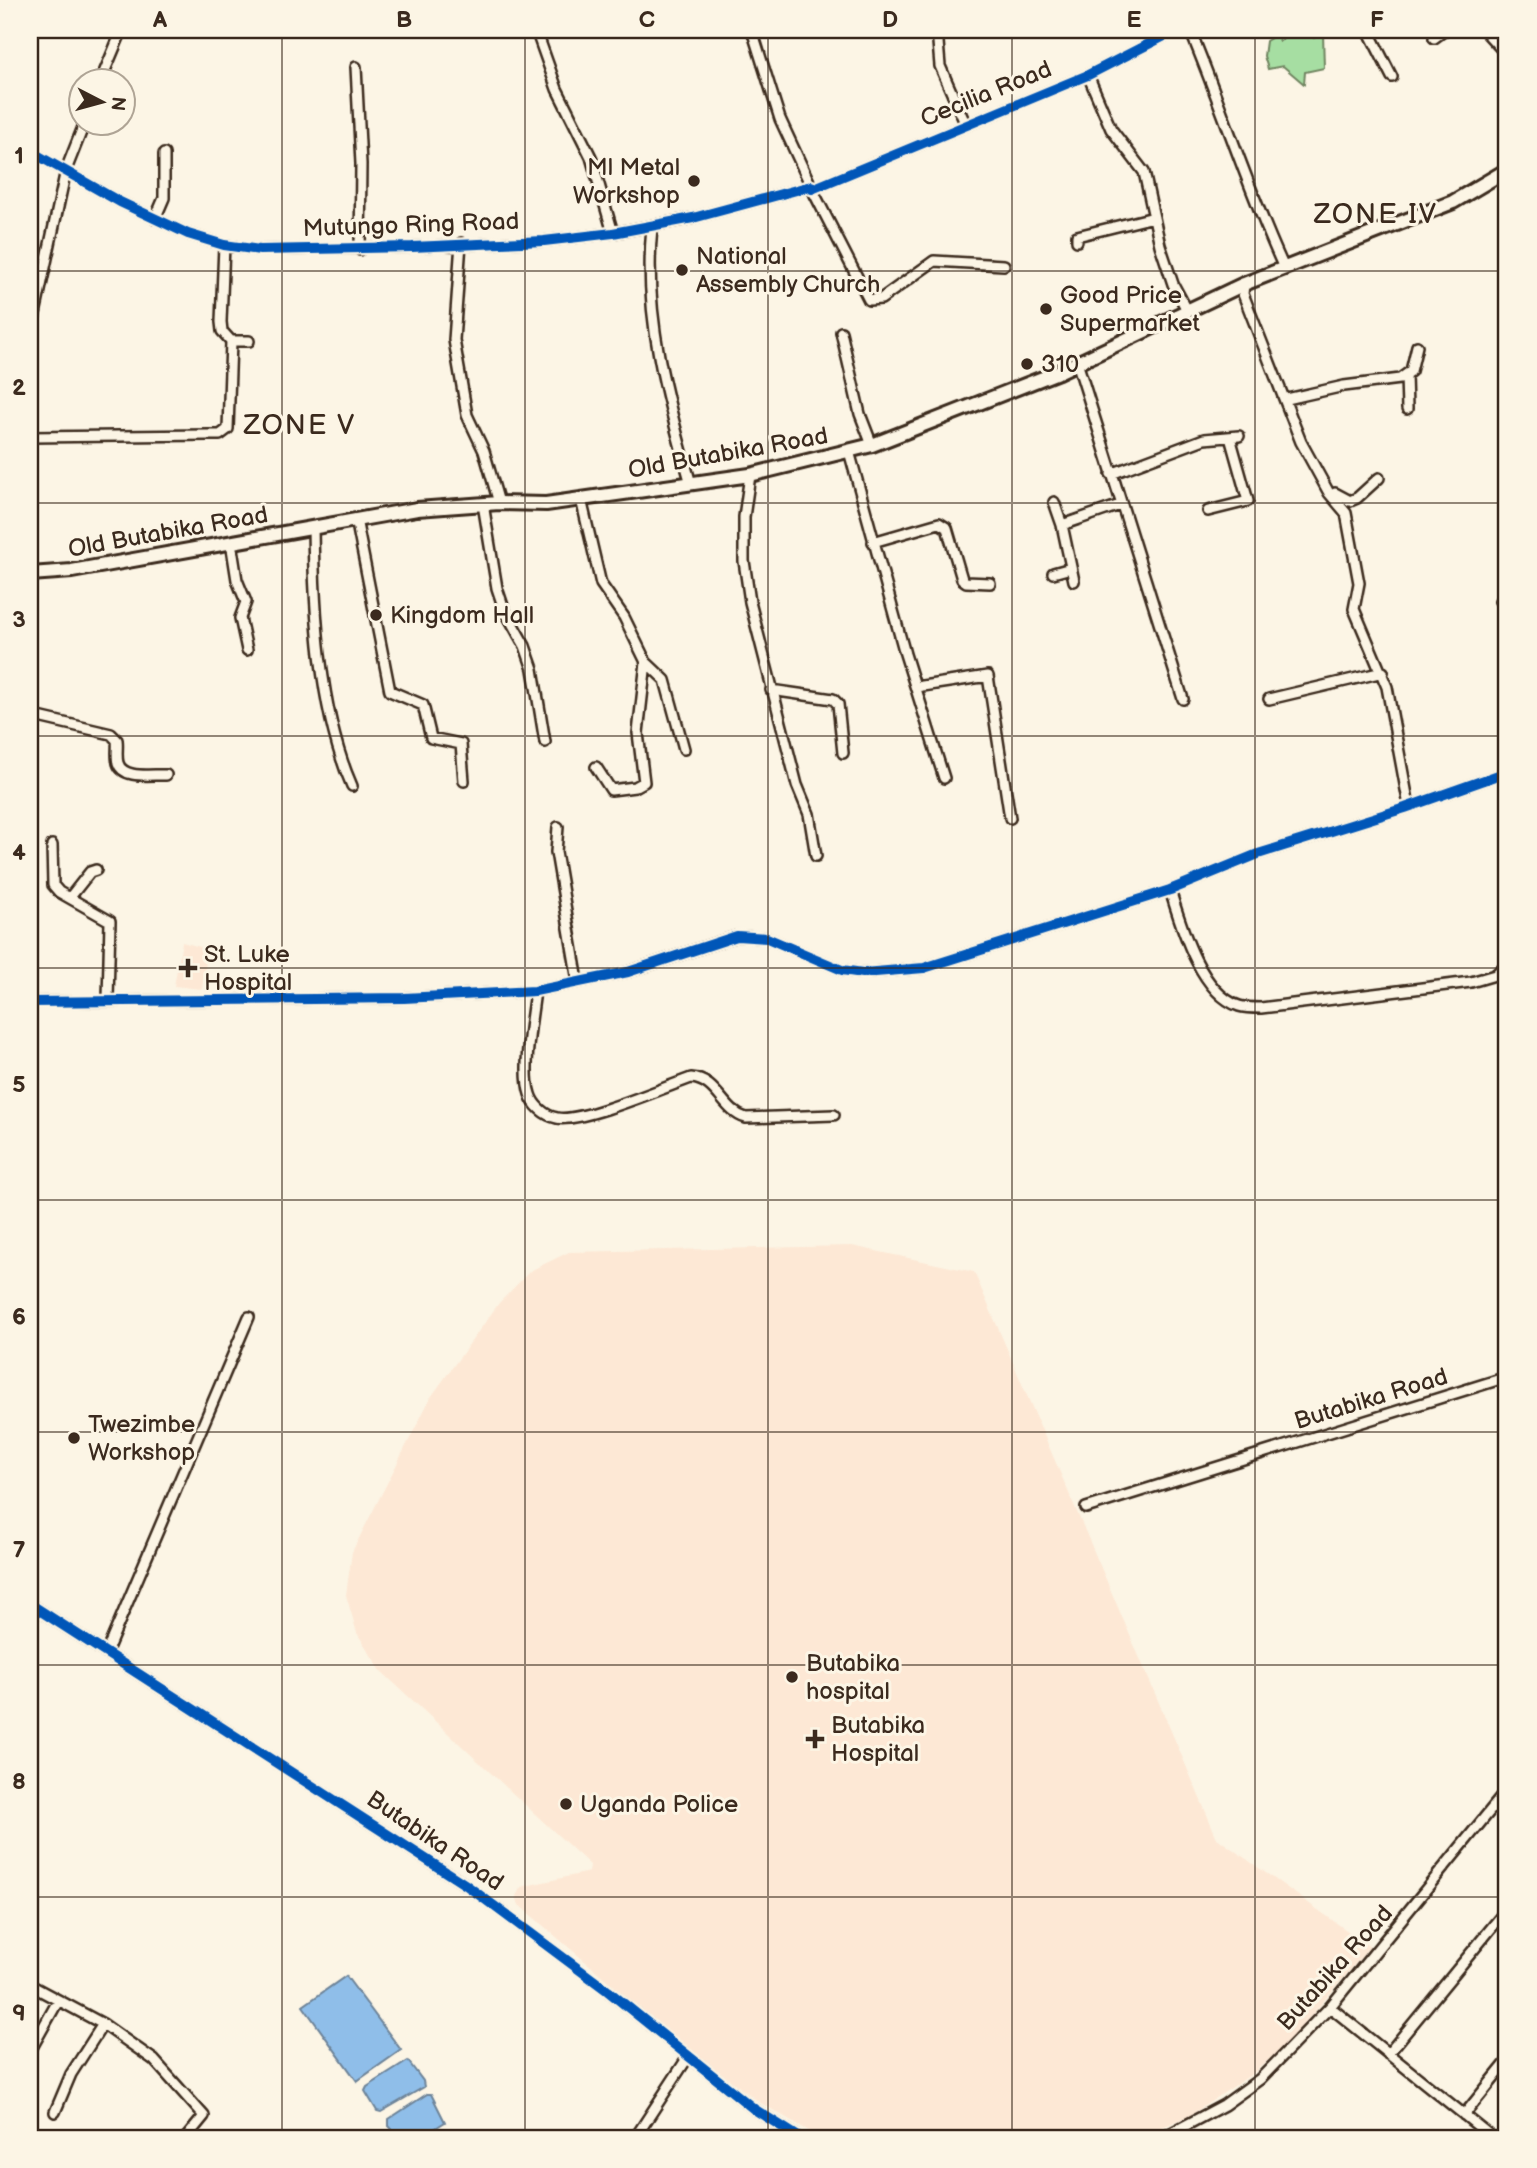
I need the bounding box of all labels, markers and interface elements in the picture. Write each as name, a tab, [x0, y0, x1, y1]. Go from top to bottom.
text: A	[152, 6, 168, 34]
text: B	[396, 6, 412, 34]
text: C	[639, 6, 655, 34]
text: D	[882, 6, 898, 34]
text: E	[1127, 6, 1142, 34]
text: F	[1370, 6, 1384, 34]
street label: Cecilia Road	[916, 55, 1056, 133]
north arrow	[66, 66, 136, 136]
text: N	[105, 95, 130, 112]
text: 1	[14, 142, 24, 170]
place label: Ml Metal Workshop	[573, 153, 680, 210]
marker: Ml Metal Workshop	[686, 173, 702, 189]
district label: ZONE IV	[1313, 198, 1438, 231]
street label: Mutungo Ring Road	[302, 207, 520, 243]
place label: National Assembly Church	[696, 242, 880, 299]
marker: National Assembly Church	[674, 262, 690, 278]
place label: Good Price Supermarket	[1060, 281, 1200, 338]
marker: Good Price Supermarket	[1038, 301, 1054, 317]
place label: 310	[1041, 350, 1079, 379]
marker: 310	[1019, 356, 1035, 372]
text: 2	[12, 374, 26, 402]
district label: ZONE V	[243, 409, 356, 442]
street label: Old Butabika Road	[626, 421, 830, 485]
street label: Old Butabika Road	[66, 500, 270, 564]
place label: Kingdom Hall	[390, 601, 534, 630]
text: 3	[12, 606, 26, 634]
marker: Kingdom Hall	[368, 607, 384, 623]
text: 4	[12, 839, 26, 867]
place label: St. Luke Hospital	[204, 940, 292, 997]
marker: St. Luke Hospital	[178, 958, 198, 978]
text: 5	[12, 1071, 26, 1099]
text: 6	[12, 1303, 26, 1331]
street label: Butabika Road	[1291, 1362, 1451, 1436]
place label: Twezimbe Workshop	[88, 1410, 195, 1467]
marker: Twezimbe Workshop	[66, 1430, 82, 1446]
text: 7	[13, 1536, 26, 1564]
place label: Butabika hospital	[806, 1649, 900, 1706]
marker: Butabika hospital	[784, 1669, 800, 1685]
place label: Butabika Hospital	[831, 1711, 925, 1768]
marker: Butabika Hospital	[805, 1729, 825, 1749]
text: 8	[12, 1768, 26, 1796]
street label: Butabika Road	[361, 1785, 509, 1897]
place label: Uganda Police	[580, 1790, 738, 1819]
marker: Uganda Police	[558, 1796, 574, 1812]
street label: Butabika Road	[1271, 1899, 1399, 2037]
text: 9	[12, 2000, 26, 2028]

